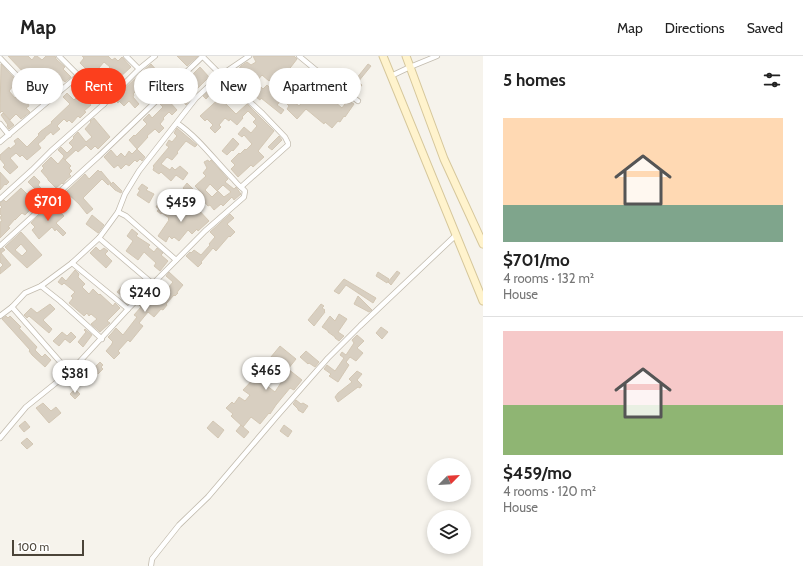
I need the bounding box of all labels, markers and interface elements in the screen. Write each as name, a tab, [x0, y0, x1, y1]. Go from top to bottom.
text: Map	[20, 16, 56, 39]
text: Map	[617, 19, 643, 37]
text: Directions	[665, 19, 725, 37]
text: Saved	[747, 19, 783, 37]
chip: Buy	[12, 68, 63, 104]
chip: Rent	[71, 68, 126, 104]
chip: Filters	[134, 68, 198, 104]
chip: New	[206, 68, 261, 104]
chip: Apartment	[269, 68, 361, 104]
icon: filters	[761, 69, 783, 91]
text: 5 homes	[503, 70, 566, 90]
icon: home	[607, 144, 679, 216]
pin: $701	[24, 188, 72, 222]
pin: $459	[157, 189, 205, 223]
text: $701	[34, 193, 62, 209]
text: $459	[166, 194, 196, 210]
text: $701/mo	[503, 250, 570, 270]
text: 4 rooms · 132 m²	[503, 270, 594, 286]
pin: $240	[121, 279, 169, 313]
text: $240	[129, 284, 161, 300]
text: House	[503, 286, 538, 302]
pin: $465	[242, 357, 290, 391]
icon: home	[607, 357, 679, 429]
pin: $381	[51, 360, 99, 394]
text: $465	[251, 362, 281, 378]
text: $381	[61, 365, 89, 381]
north arrow	[427, 458, 471, 502]
map controls	[427, 458, 471, 554]
text: $459/mo	[503, 463, 572, 483]
text: 4 rooms · 120 m²	[503, 483, 596, 499]
text: House	[503, 499, 538, 515]
button: layers	[427, 510, 471, 554]
scale bar	[12, 538, 84, 557]
text: 100 m	[18, 540, 49, 554]

